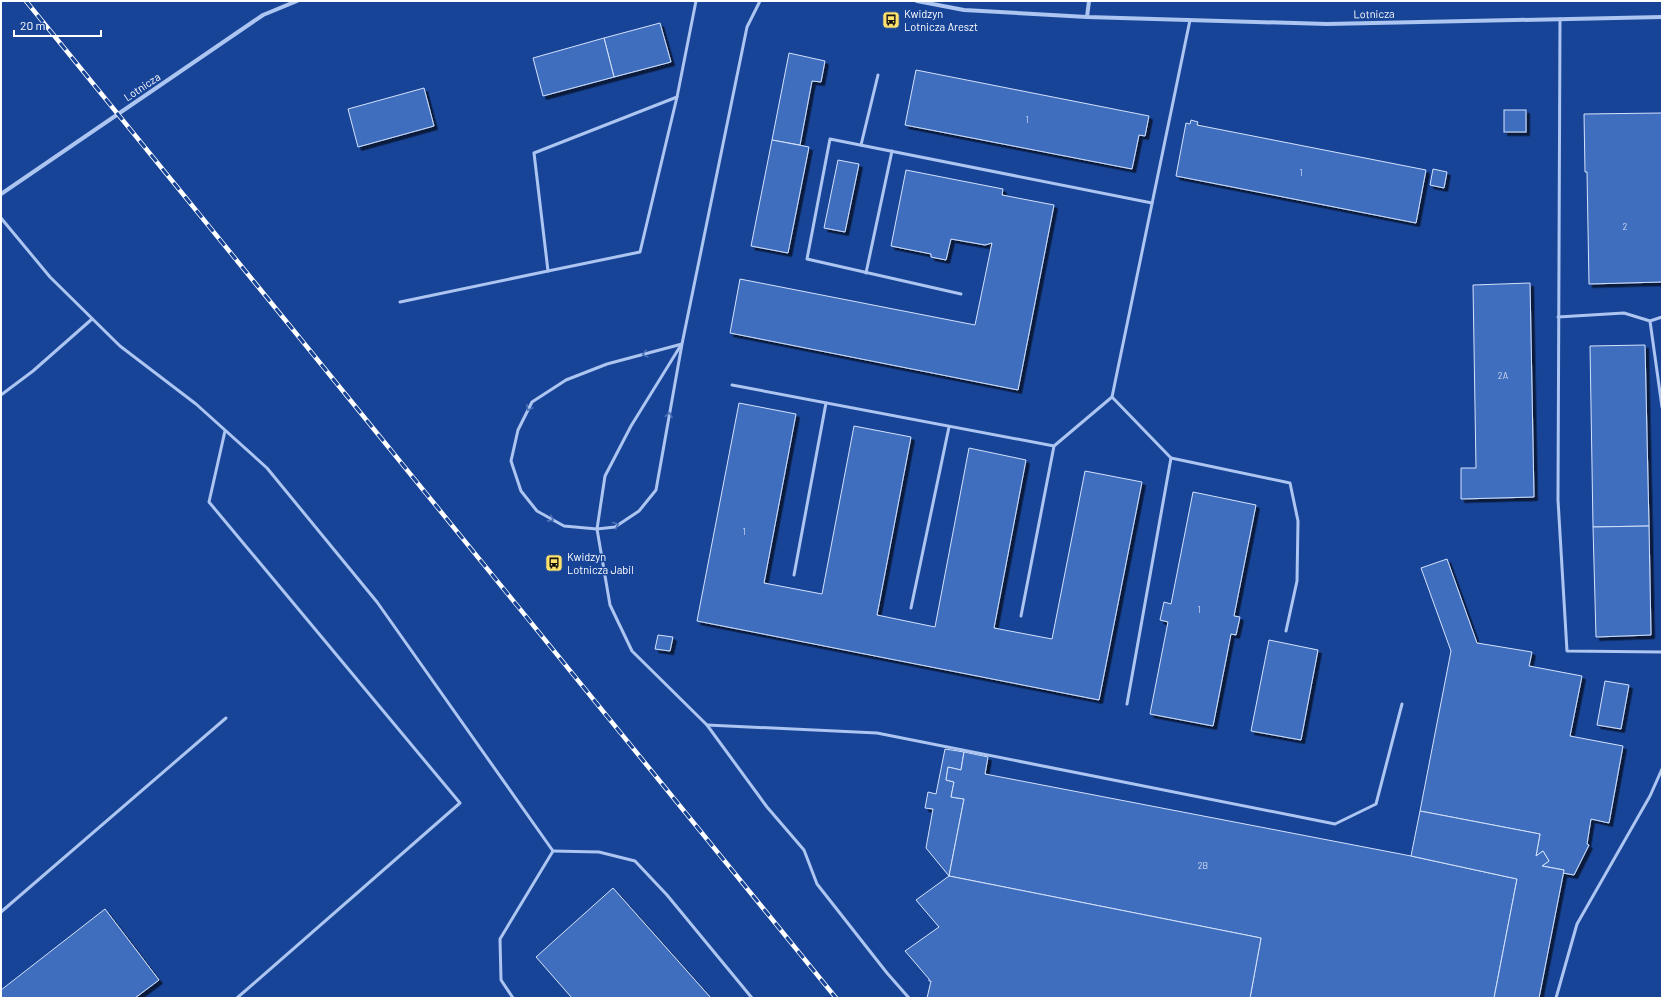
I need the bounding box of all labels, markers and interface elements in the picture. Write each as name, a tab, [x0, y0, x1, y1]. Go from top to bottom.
place label: Kwidzyn Lotnicza Areszt	[904, 7, 978, 33]
street label: Lotnicza	[1353, 7, 1395, 20]
bus stop icon: Kwidzyn Lotnicza Areszt	[881, 10, 901, 30]
scale bar	[14, 12, 101, 38]
text: 20 m	[20, 18, 46, 32]
street label: Lotnicza	[121, 70, 162, 103]
house number: 1	[1025, 114, 1029, 125]
house number: 1	[1299, 167, 1303, 178]
house number: 2	[1623, 221, 1628, 232]
one-way arrow	[642, 349, 649, 358]
house number: 2A	[1498, 370, 1509, 381]
one-way arrow	[527, 404, 534, 411]
one-way arrow	[665, 412, 673, 418]
one-way arrow	[547, 514, 555, 522]
one-way arrow	[612, 522, 620, 530]
house number: 1	[742, 526, 746, 537]
place label: Kwidzyn Lotnicza Jabil	[567, 550, 634, 576]
bus stop icon: Kwidzyn Lotnicza Jabil	[544, 553, 564, 573]
house number: 1	[1197, 604, 1201, 615]
house number: 2B	[1198, 860, 1208, 871]

